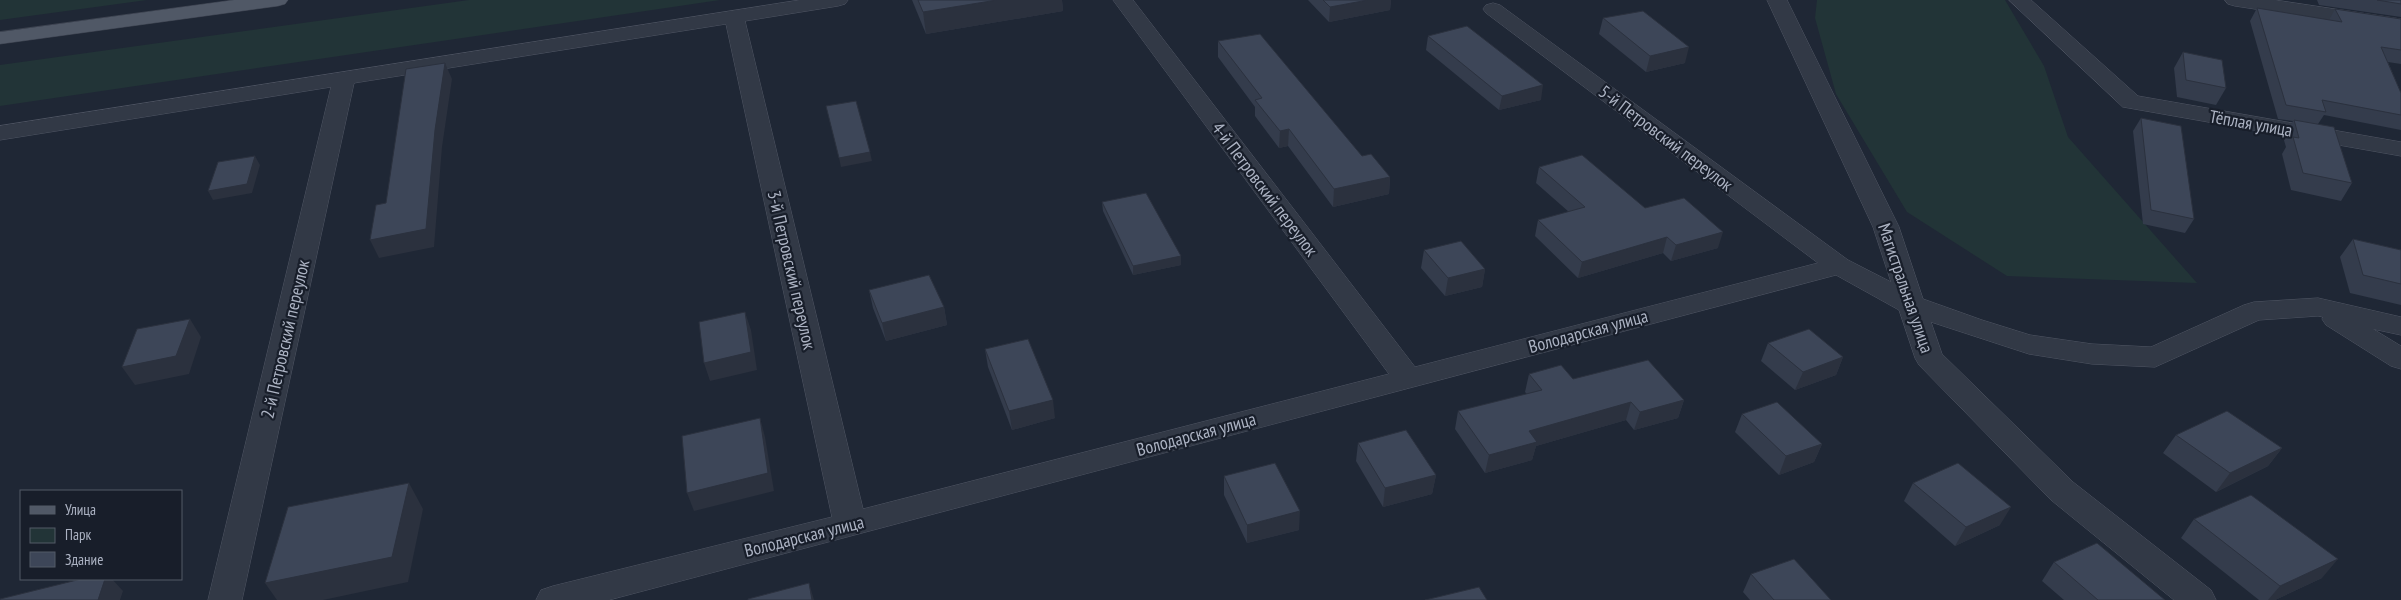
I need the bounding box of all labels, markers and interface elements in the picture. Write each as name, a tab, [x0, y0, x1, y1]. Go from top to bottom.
street label: 5-й Петровский переулок	[1594, 80, 1738, 196]
street label: Тёплая улица	[2208, 104, 2294, 142]
street label: 4-й Петровский переулок	[1207, 117, 1323, 261]
street label: 3-й Петровский переулок	[763, 188, 821, 352]
street label: Магистральная улица	[1873, 220, 1939, 356]
street label: 2-й Петровский переулок	[256, 257, 314, 421]
street label: Володарская улица	[1526, 304, 1650, 358]
street label: Володарская улица	[1134, 407, 1258, 461]
legend	[20, 490, 182, 580]
text: Улица	[65, 500, 96, 519]
street label: Володарская улица	[742, 510, 866, 562]
text: Парк	[65, 525, 91, 544]
text: Здание	[65, 550, 103, 569]

